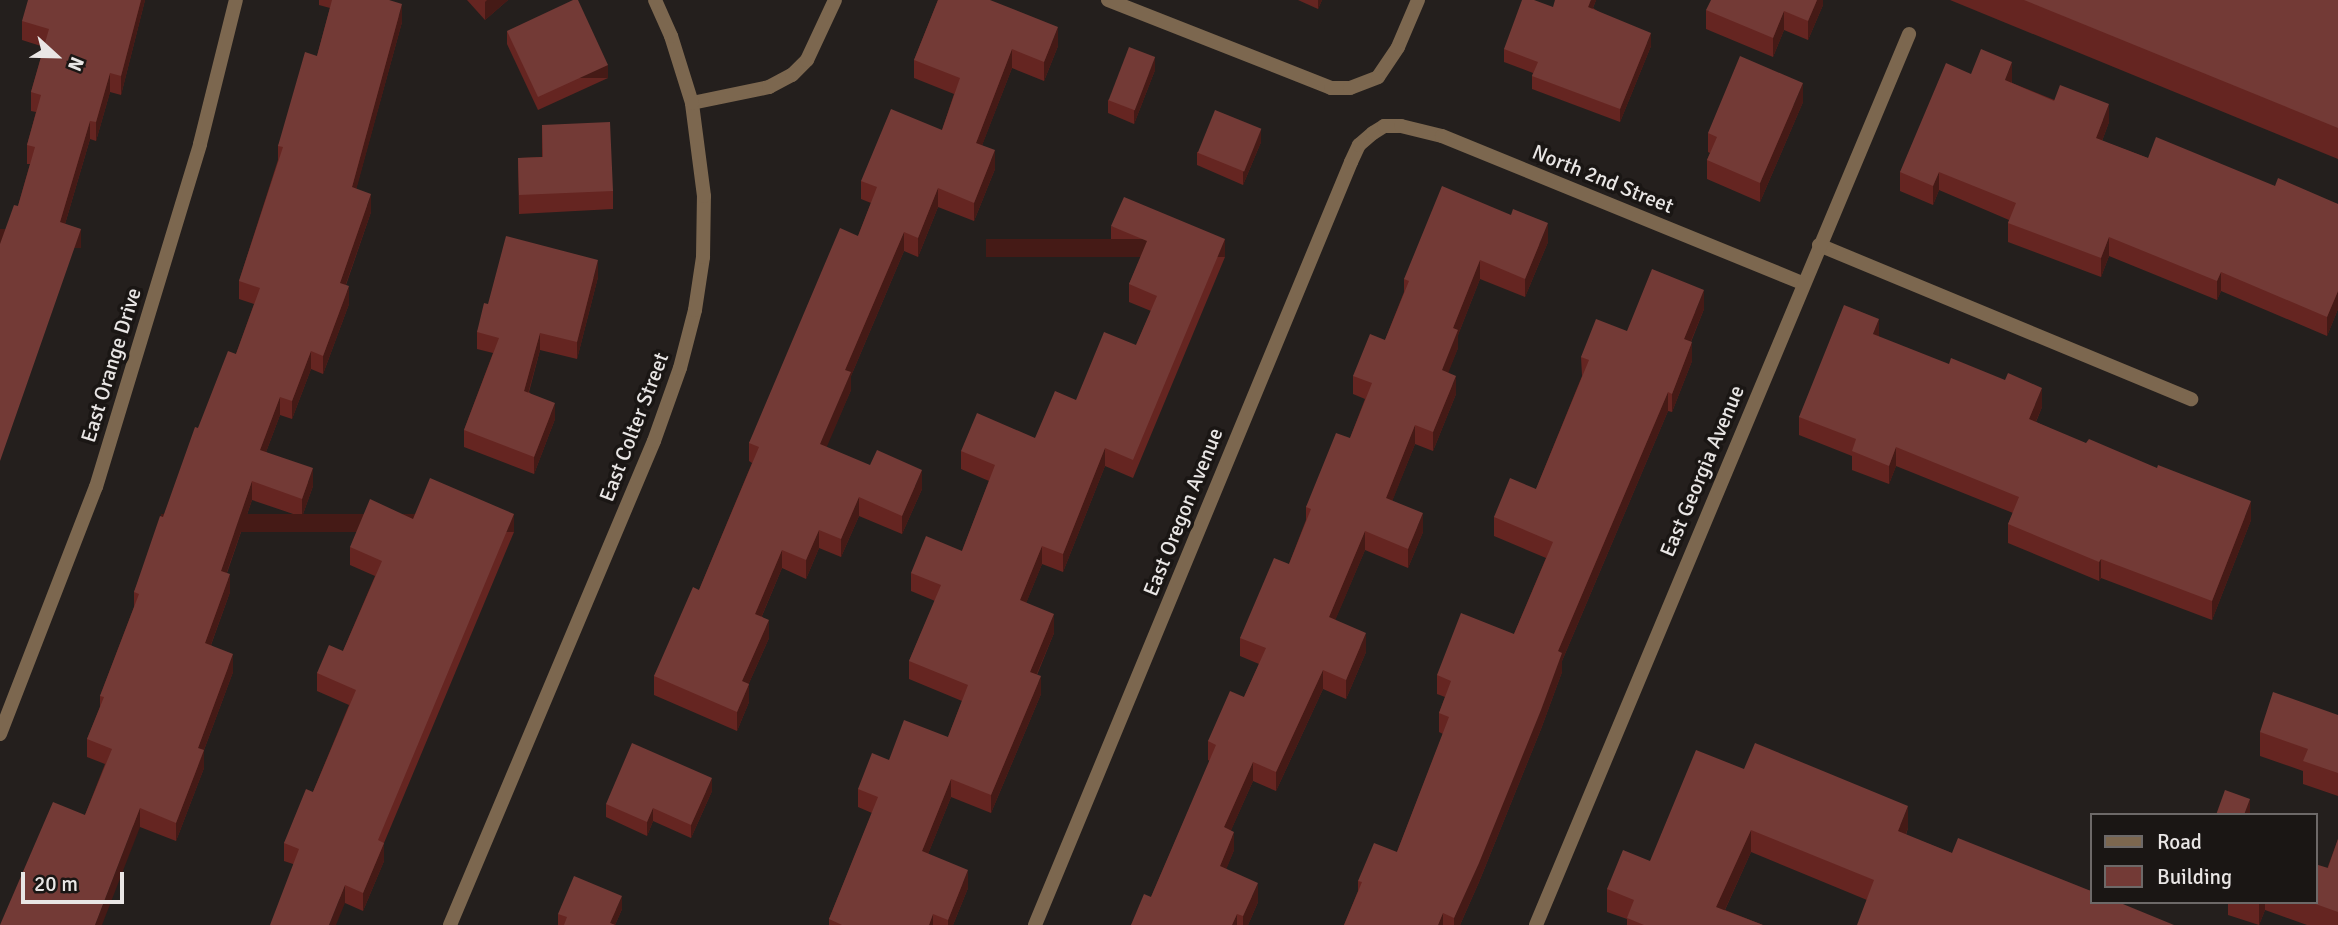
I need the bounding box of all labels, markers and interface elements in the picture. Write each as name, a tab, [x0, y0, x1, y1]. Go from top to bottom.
north arrow	[21, 21, 91, 91]
text: N	[62, 53, 89, 74]
street label: North 2nd Street	[1529, 139, 1677, 219]
street label: East Orange Drive	[76, 285, 146, 445]
street label: East Colter Street	[594, 349, 674, 505]
street label: East Georgia Avenue	[1655, 382, 1749, 560]
street label: East Oregon Avenue	[1138, 424, 1228, 600]
legend	[2090, 813, 2317, 904]
text: Road	[2157, 829, 2202, 855]
scale bar	[24, 858, 128, 902]
text: Building	[2157, 864, 2232, 890]
text: 20 m	[34, 871, 78, 897]

